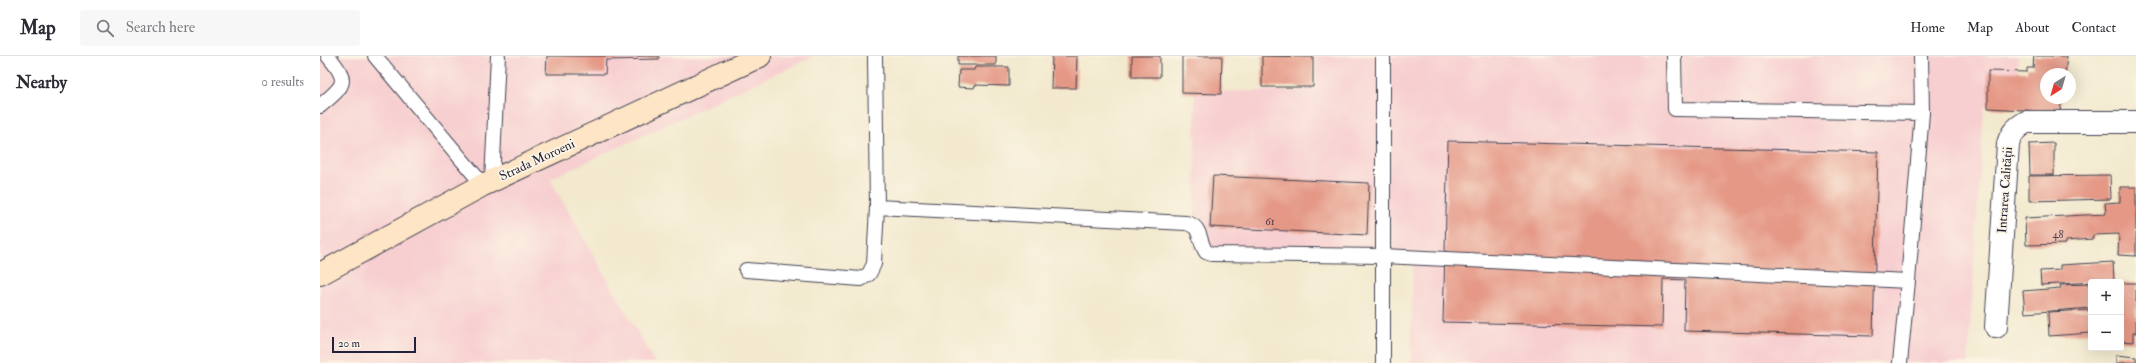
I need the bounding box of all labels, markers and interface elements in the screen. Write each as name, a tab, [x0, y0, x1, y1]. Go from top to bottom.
search box	[80, 10, 360, 46]
text: Map	[20, 16, 56, 40]
icon: search	[94, 17, 116, 39]
text: Search here	[126, 18, 195, 37]
text: Home	[1910, 19, 1945, 36]
text: Map	[1967, 19, 1993, 36]
text: About	[2015, 19, 2049, 36]
text: Contact	[2071, 19, 2116, 36]
north arrow	[2040, 68, 2076, 104]
text: Nearby	[16, 72, 67, 93]
text: 0 results	[261, 74, 304, 90]
street label: Strada Moroeni	[497, 135, 578, 184]
street label: Intrarea Calității	[1994, 146, 2016, 234]
house number: 61	[1265, 215, 1275, 228]
house number: 48	[2052, 228, 2064, 241]
map controls	[2088, 279, 2124, 351]
button: +	[2088, 279, 2124, 315]
button: −	[2088, 315, 2124, 351]
scale bar	[332, 335, 416, 354]
text: 20 m	[338, 337, 360, 350]

